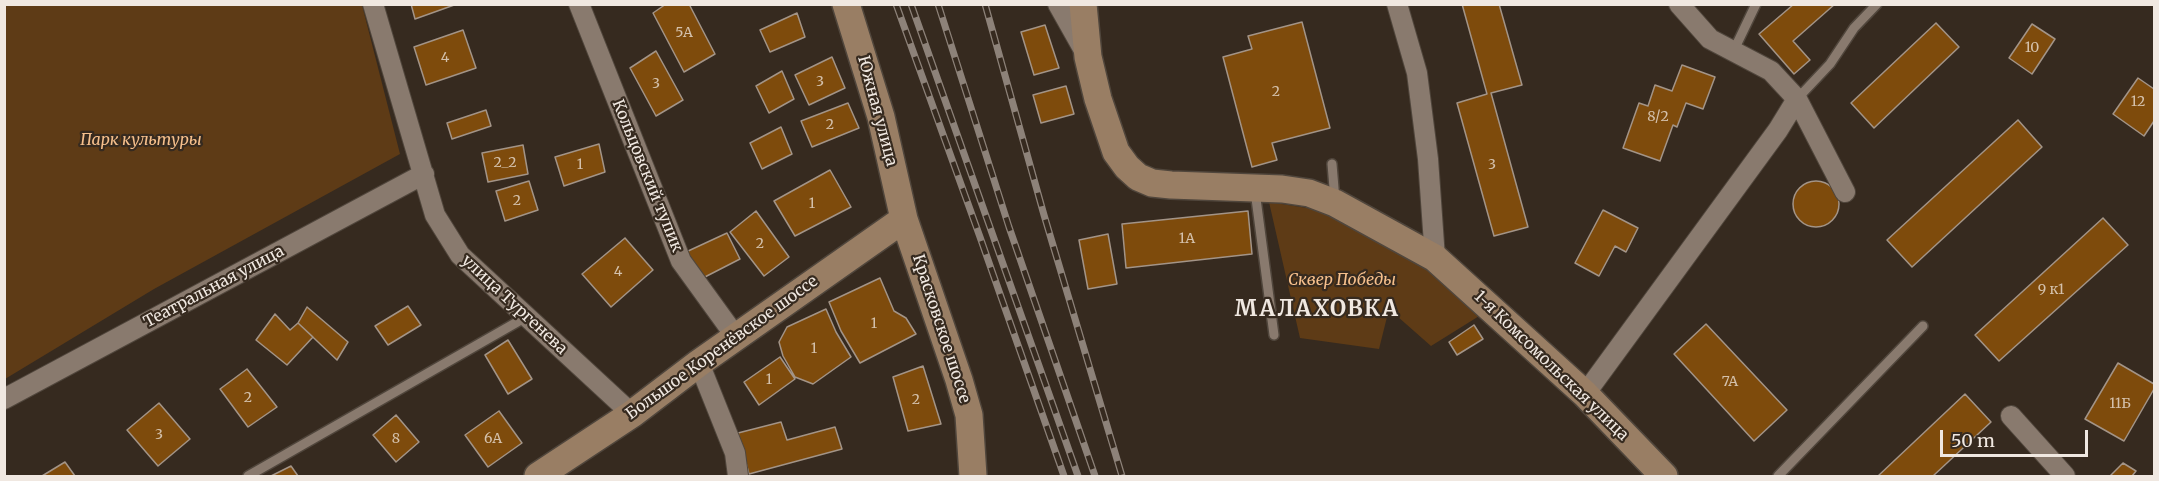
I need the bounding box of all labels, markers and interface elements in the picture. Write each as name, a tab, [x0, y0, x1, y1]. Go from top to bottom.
house number: 5А	[675, 25, 693, 41]
house number: 10	[2025, 40, 2039, 56]
house number: 4	[441, 50, 449, 66]
street label: Южная улица	[853, 54, 901, 168]
house number: 3	[816, 74, 824, 90]
house number: 3	[652, 76, 660, 92]
house number: 2	[1272, 84, 1280, 100]
house number: 12	[2131, 94, 2145, 110]
street label: Кольцовский тупик	[608, 97, 686, 255]
house number: 8/2	[1647, 109, 1669, 125]
house number: 2	[826, 117, 834, 133]
park label: Парк культуры	[80, 130, 202, 150]
house number: 2_2	[493, 155, 517, 171]
house number: 1	[577, 157, 583, 173]
house number: 3	[1488, 157, 1496, 173]
house number: 2	[513, 193, 521, 209]
house number: 1	[809, 196, 815, 212]
house number: 1А	[1179, 231, 1195, 247]
house number: 2	[756, 236, 764, 252]
street label: Театральная улица	[141, 242, 287, 332]
street label: улица Тургенева	[457, 251, 571, 359]
street label: Красковское шоссе	[908, 252, 974, 406]
house number: 4	[614, 264, 622, 280]
park label: Сквер Победы	[1288, 270, 1396, 290]
street label: Большое Коренёвское шоссе	[622, 272, 822, 424]
house number: 9 к1	[2038, 282, 2064, 298]
street label: 1-я Комсомольская улица	[1470, 287, 1632, 445]
district label: МАЛАХОВКА	[1235, 297, 1399, 323]
house number: 1	[871, 316, 877, 332]
house number: 1	[811, 341, 817, 357]
house number: 1	[766, 372, 772, 388]
house number: 7А	[1722, 374, 1738, 390]
house number: 2	[244, 390, 252, 406]
house number: 2	[912, 392, 920, 408]
house number: 11Б	[2109, 396, 2131, 412]
scale bar	[1943, 418, 2092, 456]
house number: 3	[155, 427, 163, 443]
text: 50 m	[1951, 429, 1995, 452]
house number: 8	[392, 431, 400, 447]
house number: 6А	[484, 431, 502, 447]

